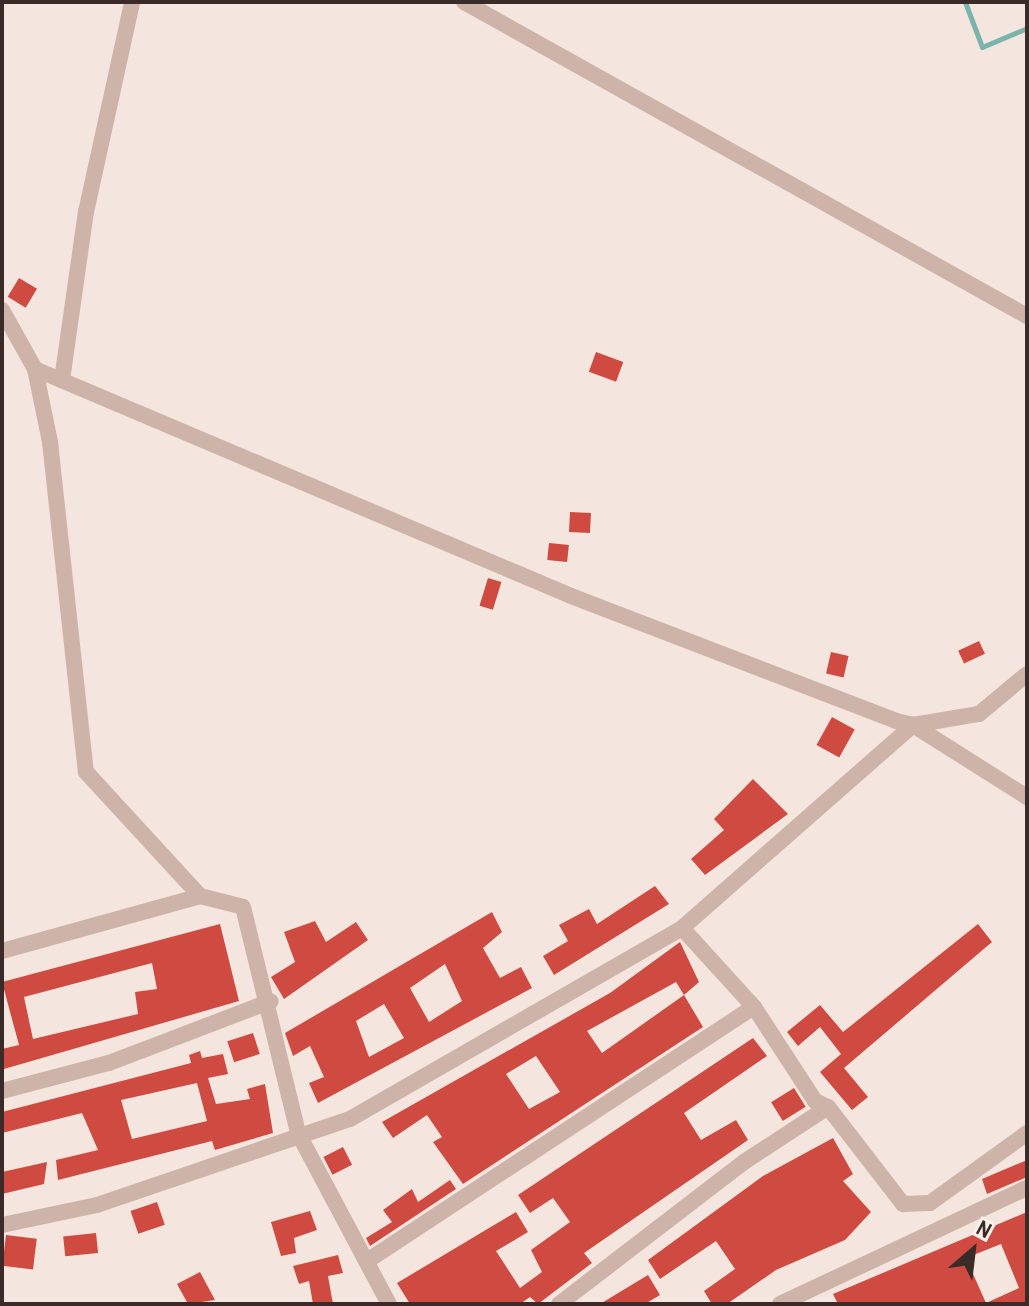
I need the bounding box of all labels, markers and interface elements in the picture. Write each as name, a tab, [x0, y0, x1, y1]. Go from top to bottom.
north arrow	[933, 1210, 1013, 1290]
text: N	[971, 1213, 997, 1245]

